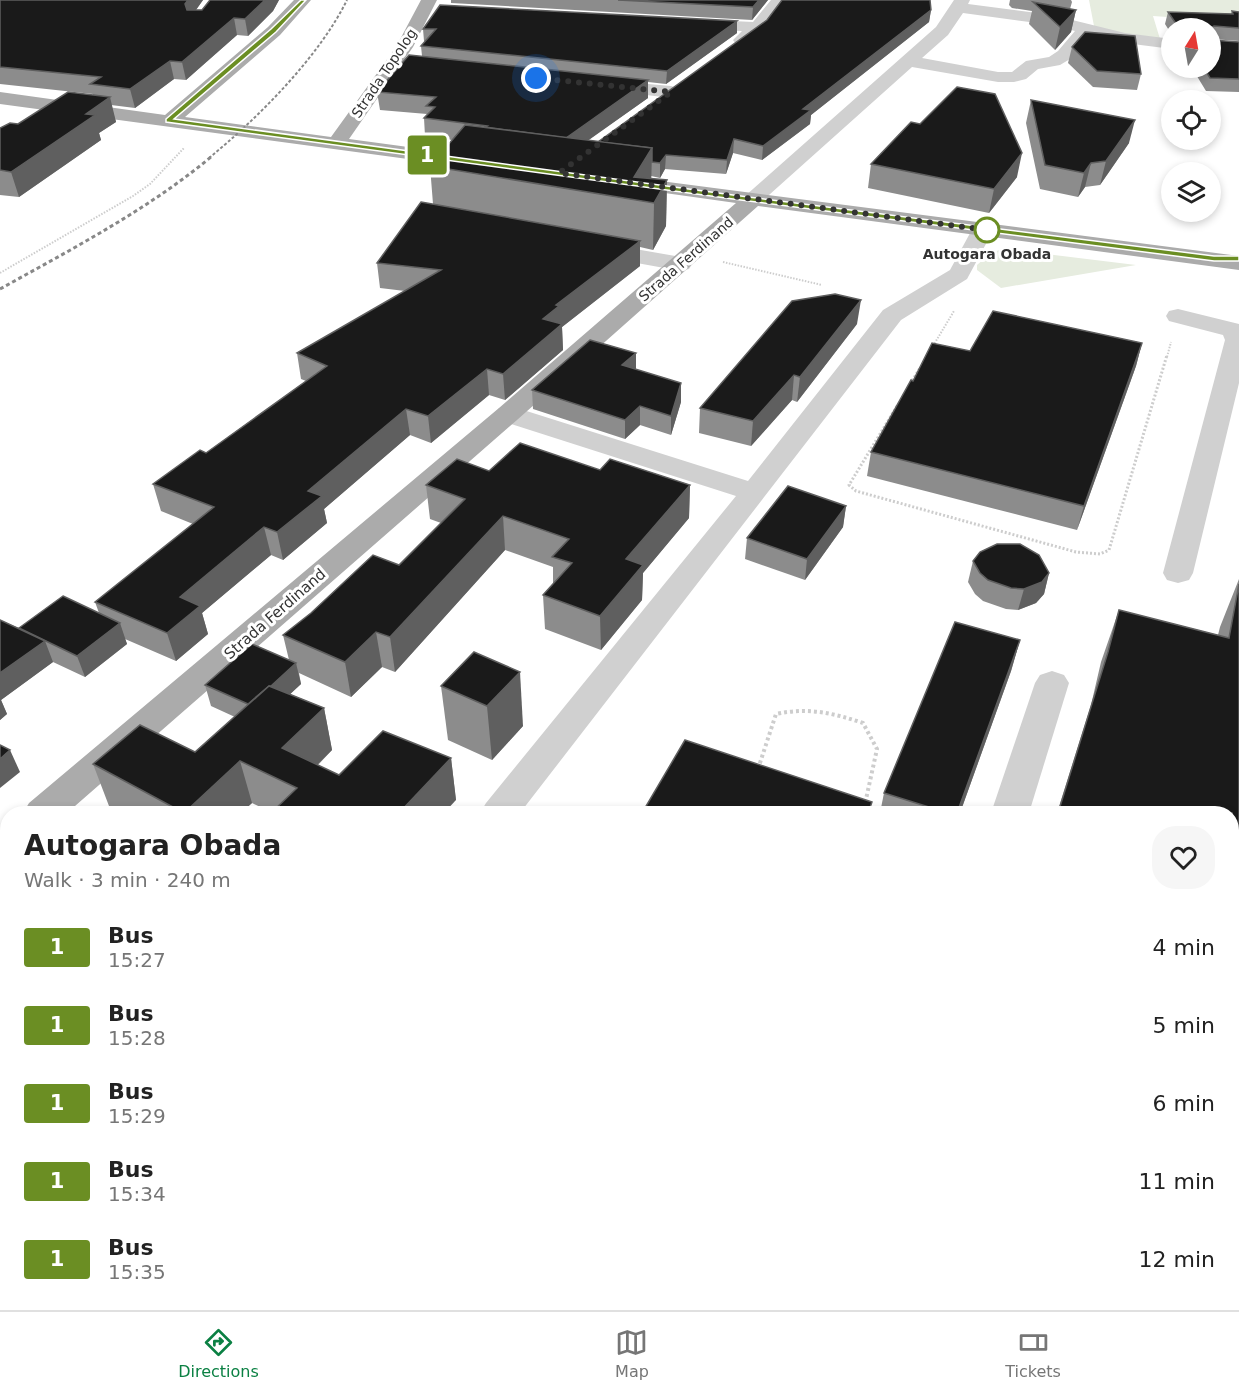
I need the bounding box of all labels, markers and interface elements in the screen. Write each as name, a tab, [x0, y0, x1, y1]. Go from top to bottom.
north arrow	[1161, 18, 1221, 78]
map controls	[1161, 18, 1221, 222]
street label: Strada Topolog	[348, 25, 420, 121]
your location	[521, 63, 551, 93]
button: locate	[1161, 90, 1221, 150]
line badge: 1	[408, 136, 446, 174]
text: 1	[420, 143, 434, 167]
button: layers	[1161, 162, 1221, 222]
street label: Strada Ferdinand	[635, 214, 737, 304]
marker: Autogara Obada	[974, 217, 1000, 243]
place label: Autogara Obada	[923, 246, 1051, 262]
street label: Strada Ferdinand	[221, 565, 329, 663]
button: heart	[1152, 826, 1215, 889]
text: Autogara Obada	[24, 829, 281, 862]
text: Walk · 3 min · 240 m	[24, 868, 231, 892]
text: Bus	[108, 923, 154, 948]
text: 1	[50, 935, 64, 959]
text: 4 min	[1153, 935, 1215, 960]
text: 15:27	[108, 948, 166, 972]
text: Bus	[108, 1001, 154, 1026]
text: 1	[50, 1013, 64, 1037]
text: 5 min	[1153, 1013, 1215, 1038]
text: 15:28	[108, 1026, 166, 1050]
text: Bus	[108, 1079, 154, 1104]
text: 1	[50, 1091, 64, 1115]
text: 6 min	[1153, 1091, 1215, 1116]
text: 15:29	[108, 1104, 166, 1128]
text: Bus	[108, 1157, 154, 1182]
text: 1	[50, 1169, 64, 1193]
text: 11 min	[1139, 1169, 1215, 1194]
text: 15:34	[108, 1182, 166, 1206]
text: Bus	[108, 1235, 154, 1260]
text: 1	[50, 1247, 64, 1271]
text: 12 min	[1139, 1247, 1215, 1272]
text: 15:35	[108, 1260, 166, 1284]
tab: Directions	[178, 1326, 259, 1381]
tab: Map	[615, 1326, 649, 1381]
tab: Tickets	[1005, 1326, 1061, 1381]

